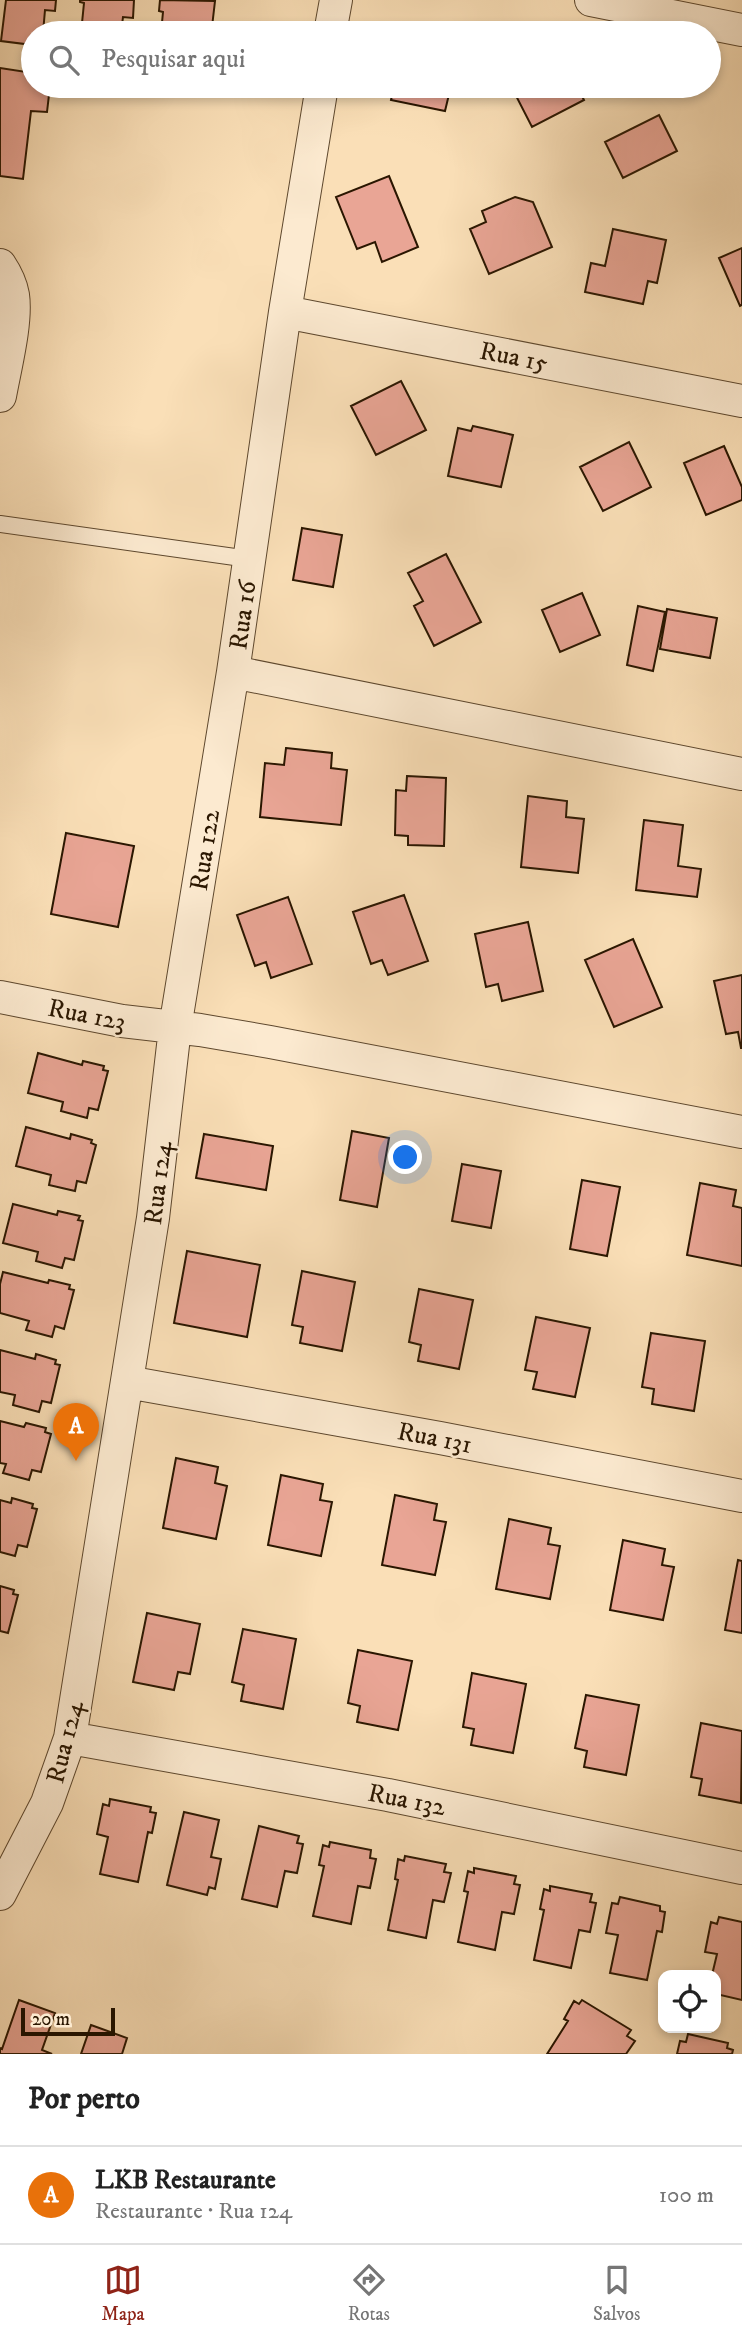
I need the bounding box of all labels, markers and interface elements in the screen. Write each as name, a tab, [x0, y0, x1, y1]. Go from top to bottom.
search box	[21, 21, 721, 98]
icon: search	[45, 41, 83, 79]
text: Pesquisar aqui	[101, 43, 245, 76]
street label: Rua 15	[477, 335, 551, 380]
street label: Rua 16	[222, 577, 265, 652]
street label: Rua 122	[183, 807, 228, 893]
street label: Rua 123	[45, 992, 128, 1039]
street label: Rua 124	[137, 1139, 180, 1227]
your location	[388, 1140, 422, 1174]
pin: A	[53, 1403, 99, 1461]
street label: Rua 131	[395, 1415, 475, 1462]
street label: Rua 124	[39, 1697, 92, 1787]
street label: Rua 132	[365, 1777, 449, 1824]
map controls	[658, 1970, 721, 2033]
button: locate	[658, 1970, 721, 2033]
scale bar	[21, 2005, 116, 2037]
text: 20 m	[32, 2008, 70, 2031]
text: Por perto	[28, 2081, 140, 2118]
text: LKB Restaurante	[95, 2164, 276, 2197]
text: A	[44, 2181, 58, 2210]
text: 100 m	[659, 2181, 714, 2210]
text: Restaurante · Rua 124	[95, 2197, 292, 2226]
tab: Mapa	[102, 2261, 145, 2326]
tab: Rotas	[348, 2261, 390, 2326]
tab: Salvos	[593, 2261, 640, 2326]

